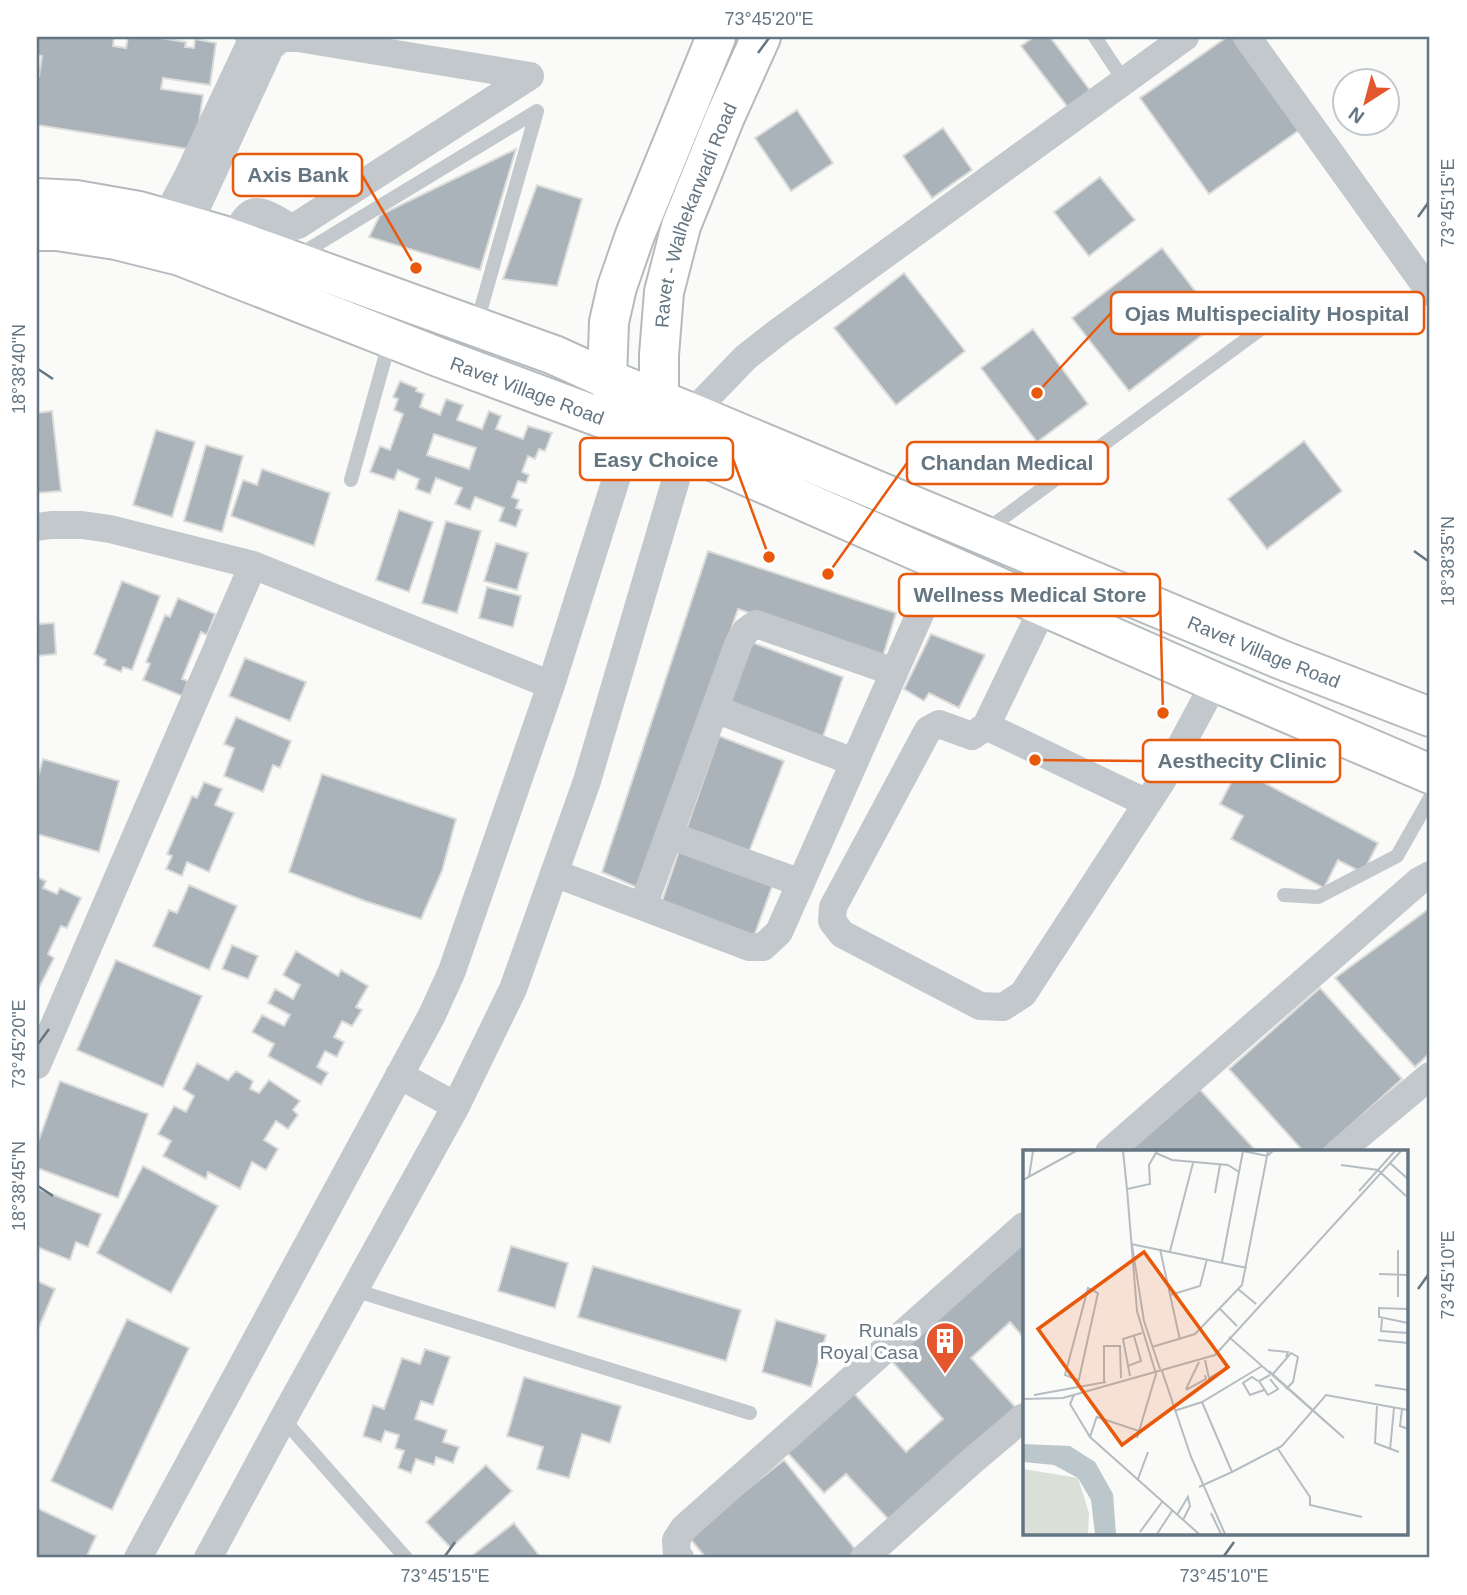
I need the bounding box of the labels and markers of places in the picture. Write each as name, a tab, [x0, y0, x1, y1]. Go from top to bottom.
callout: Axis Bank	[233, 154, 362, 196]
callout: Ojas Multispeciality Hospital	[1111, 292, 1424, 334]
callout: Easy Choice	[580, 438, 733, 480]
callout: Chandan Medical	[907, 442, 1108, 484]
callout: Wellness Medical Store	[899, 574, 1160, 616]
callout: Aesthecity Clinic	[1143, 740, 1340, 782]
place label: Runals Royal Casa	[820, 1320, 918, 1363]
building icon: Runals Royal Casa	[924, 1320, 966, 1375]

